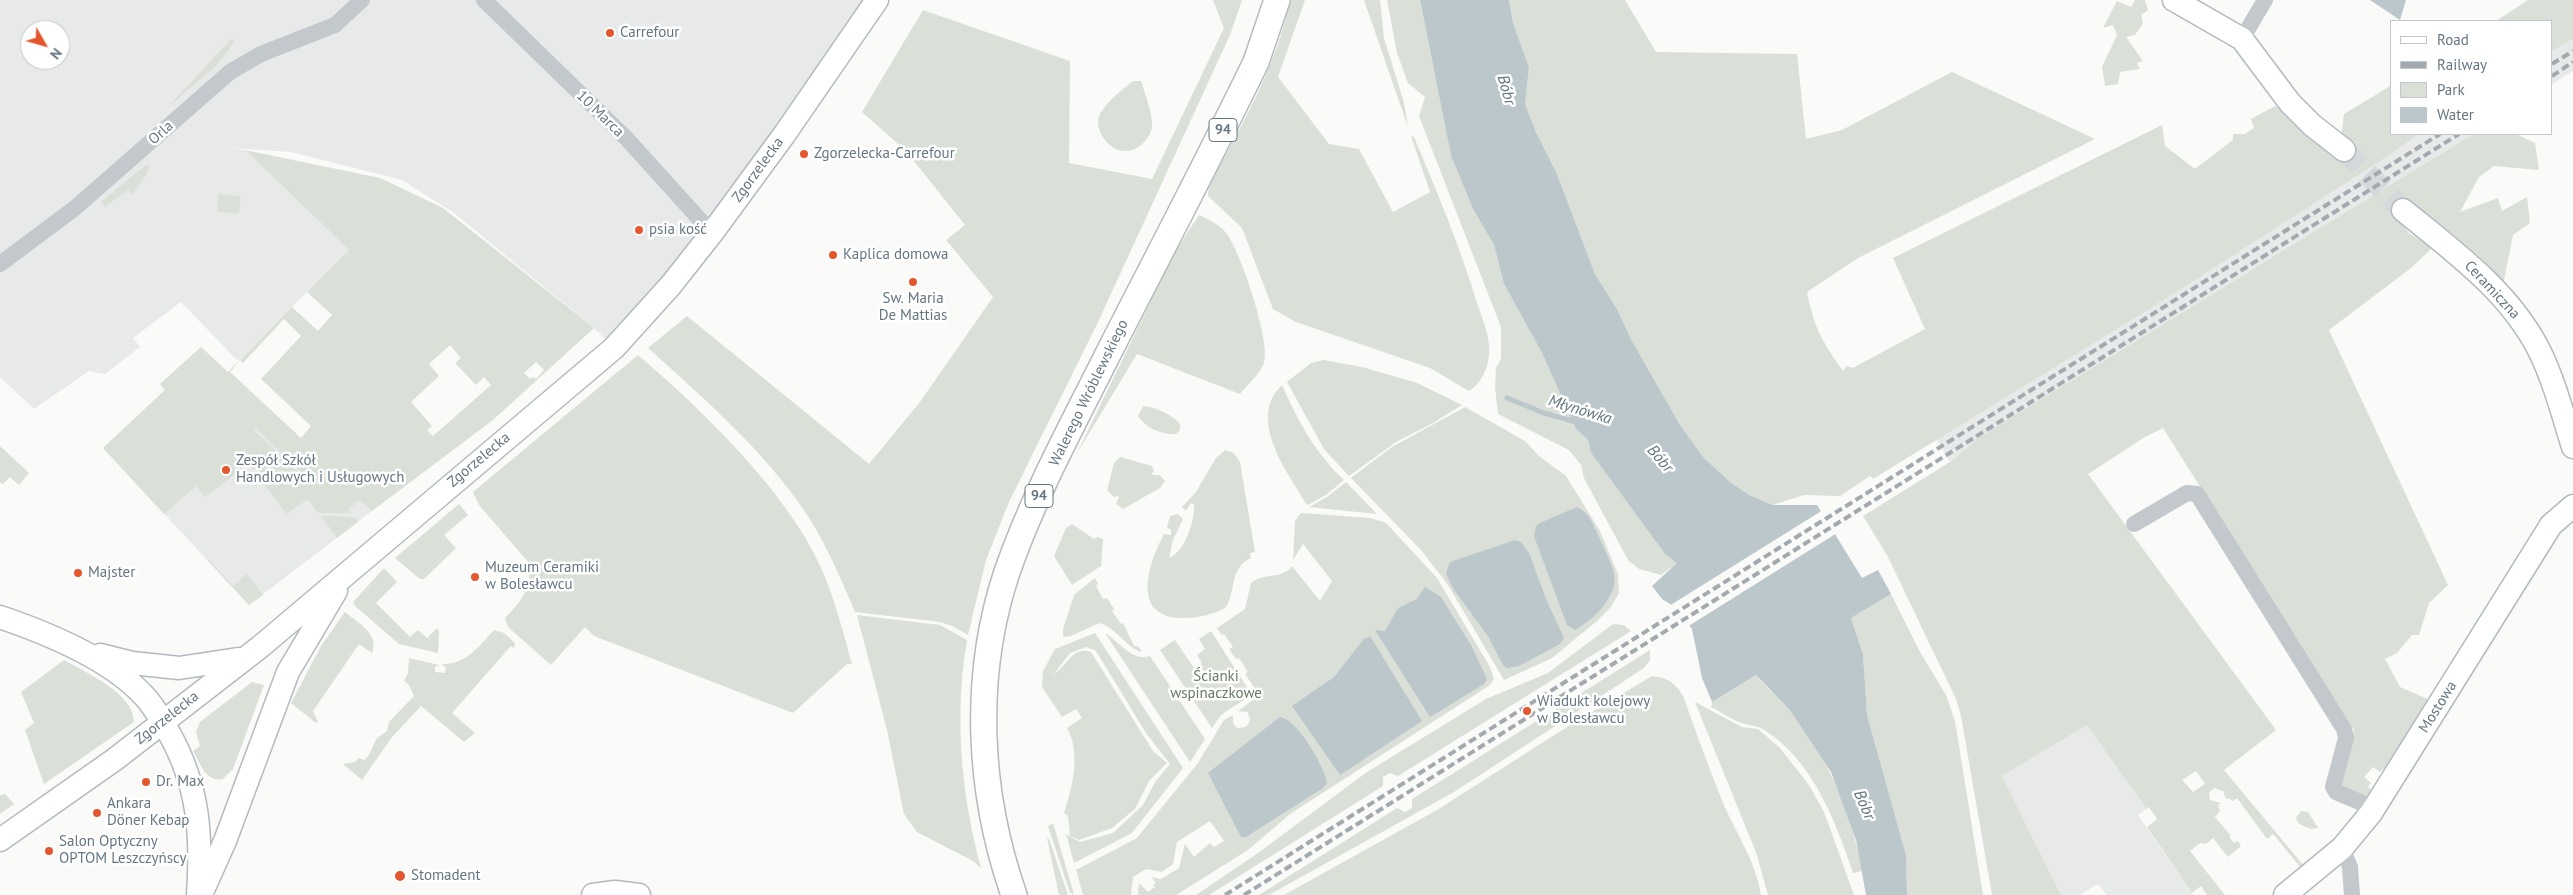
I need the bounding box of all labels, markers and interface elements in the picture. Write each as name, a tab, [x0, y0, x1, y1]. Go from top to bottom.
north arrow	[20, 20, 70, 70]
legend	[2390, 20, 2553, 135]
place label: Carrefour	[620, 24, 679, 42]
marker: Carrefour	[604, 27, 616, 39]
text: Road	[2437, 30, 2469, 49]
text: N	[46, 44, 66, 63]
text: Railway	[2437, 55, 2487, 74]
water label: Bóbr	[1493, 73, 1519, 107]
text: Park	[2437, 80, 2465, 99]
street label: 10 Marca	[573, 87, 627, 141]
text: Water	[2437, 105, 2474, 124]
street label: Orla	[145, 117, 177, 149]
road number: 94	[1209, 118, 1237, 142]
street label: Zgorzelecka	[728, 134, 788, 206]
place label: Zgorzelecka-Carrefour	[814, 145, 955, 163]
marker: Zgorzelecka-Carrefour	[798, 148, 810, 160]
place label: psia kość	[649, 221, 707, 239]
marker: psia kość	[633, 224, 645, 236]
place label: Kaplica domowa	[843, 246, 949, 264]
marker: Kaplica domowa	[827, 249, 839, 261]
street label: Ceramiczna	[2460, 257, 2524, 323]
marker: Sw. Maria De Mattias	[907, 276, 919, 288]
place label: Sw. Maria De Mattias	[879, 290, 947, 325]
street label: Walerego Wróblewskiego	[1046, 317, 1132, 469]
water label: Młynówka	[1546, 391, 1614, 429]
street label: Zgorzelecka	[444, 429, 514, 491]
water label: Bóbr	[1643, 441, 1677, 477]
place label: Zespół Szkół Handlowych i Usługowych	[236, 452, 404, 487]
marker: Zespół Szkół Handlowych i Usługowych	[220, 464, 232, 476]
road number: 94	[1025, 484, 1053, 508]
place label: Muzeum Ceramiki w Bolesławcu	[485, 559, 599, 594]
place label: Majster	[88, 564, 135, 582]
marker: Majster	[72, 567, 84, 579]
marker: Muzeum Ceramiki w Bolesławcu	[469, 571, 481, 583]
park label: Ścianki wspinaczkowe	[1170, 668, 1262, 703]
street label: Mostowa	[2415, 678, 2461, 736]
street label: Zgorzelecka	[132, 688, 202, 748]
place label: Wiadukt kolejowy w Bolesławcu	[1537, 693, 1650, 728]
marker: Wiadukt kolejowy w Bolesławcu	[1521, 705, 1533, 717]
place label: Dr. Max	[156, 773, 204, 791]
marker: Dr. Max	[140, 776, 152, 788]
water label: Bóbr	[1849, 787, 1879, 823]
place label: Ankara Döner Kebap	[107, 795, 189, 830]
marker: Ankara Döner Kebap	[91, 807, 103, 819]
place label: Salon Optyczny OPTOM Leszczyńscy	[59, 833, 187, 868]
marker: Salon Optyczny OPTOM Leszczyńscy	[43, 845, 55, 857]
place label: Stomadent	[411, 867, 481, 885]
marker: Stomadent	[393, 869, 407, 883]

